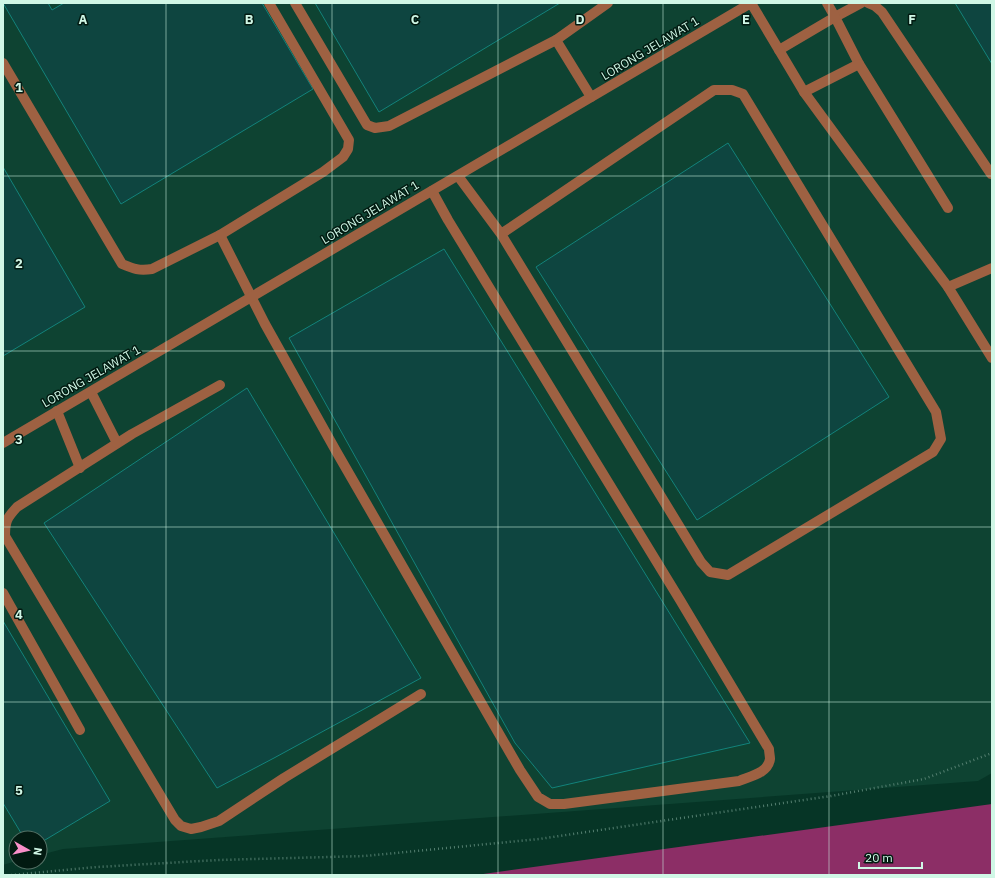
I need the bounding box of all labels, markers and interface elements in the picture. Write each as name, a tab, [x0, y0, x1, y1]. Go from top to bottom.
text: A	[79, 11, 88, 28]
text: B	[245, 11, 254, 28]
text: C	[411, 11, 420, 28]
text: D	[575, 11, 585, 28]
text: E	[742, 11, 750, 28]
text: F	[908, 11, 916, 28]
street label: LORONG JELAWAT 1	[598, 13, 702, 83]
text: 1	[15, 79, 23, 96]
street label: LORONG JELAWAT 1	[318, 177, 422, 247]
text: 2	[15, 255, 23, 272]
street label: LORONG JELAWAT 1	[39, 342, 143, 410]
text: 3	[15, 431, 23, 448]
text: 4	[15, 606, 23, 623]
text: 5	[15, 782, 23, 799]
north arrow	[8, 830, 48, 870]
scale bar	[859, 844, 922, 870]
text: N	[30, 846, 45, 856]
text: 20 m	[865, 850, 893, 865]

